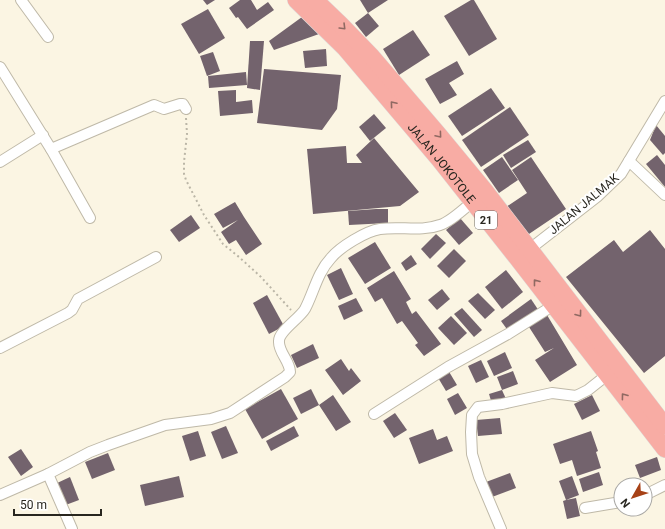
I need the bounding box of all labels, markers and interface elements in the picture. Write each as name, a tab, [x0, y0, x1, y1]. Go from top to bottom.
one-way arrow	[338, 22, 346, 30]
one-way arrow	[391, 102, 398, 109]
street label: JALAN JOKOTOLE	[405, 120, 478, 206]
one-way arrow	[434, 130, 441, 137]
street label: JALAN JALMAK	[546, 170, 622, 237]
road number: 21	[475, 211, 497, 229]
one-way arrow	[534, 280, 541, 287]
one-way arrow	[574, 310, 581, 317]
one-way arrow	[622, 394, 629, 401]
north arrow	[613, 477, 653, 517]
scale bar	[14, 491, 101, 517]
text: N	[618, 496, 633, 510]
text: 50 m	[20, 498, 47, 512]

